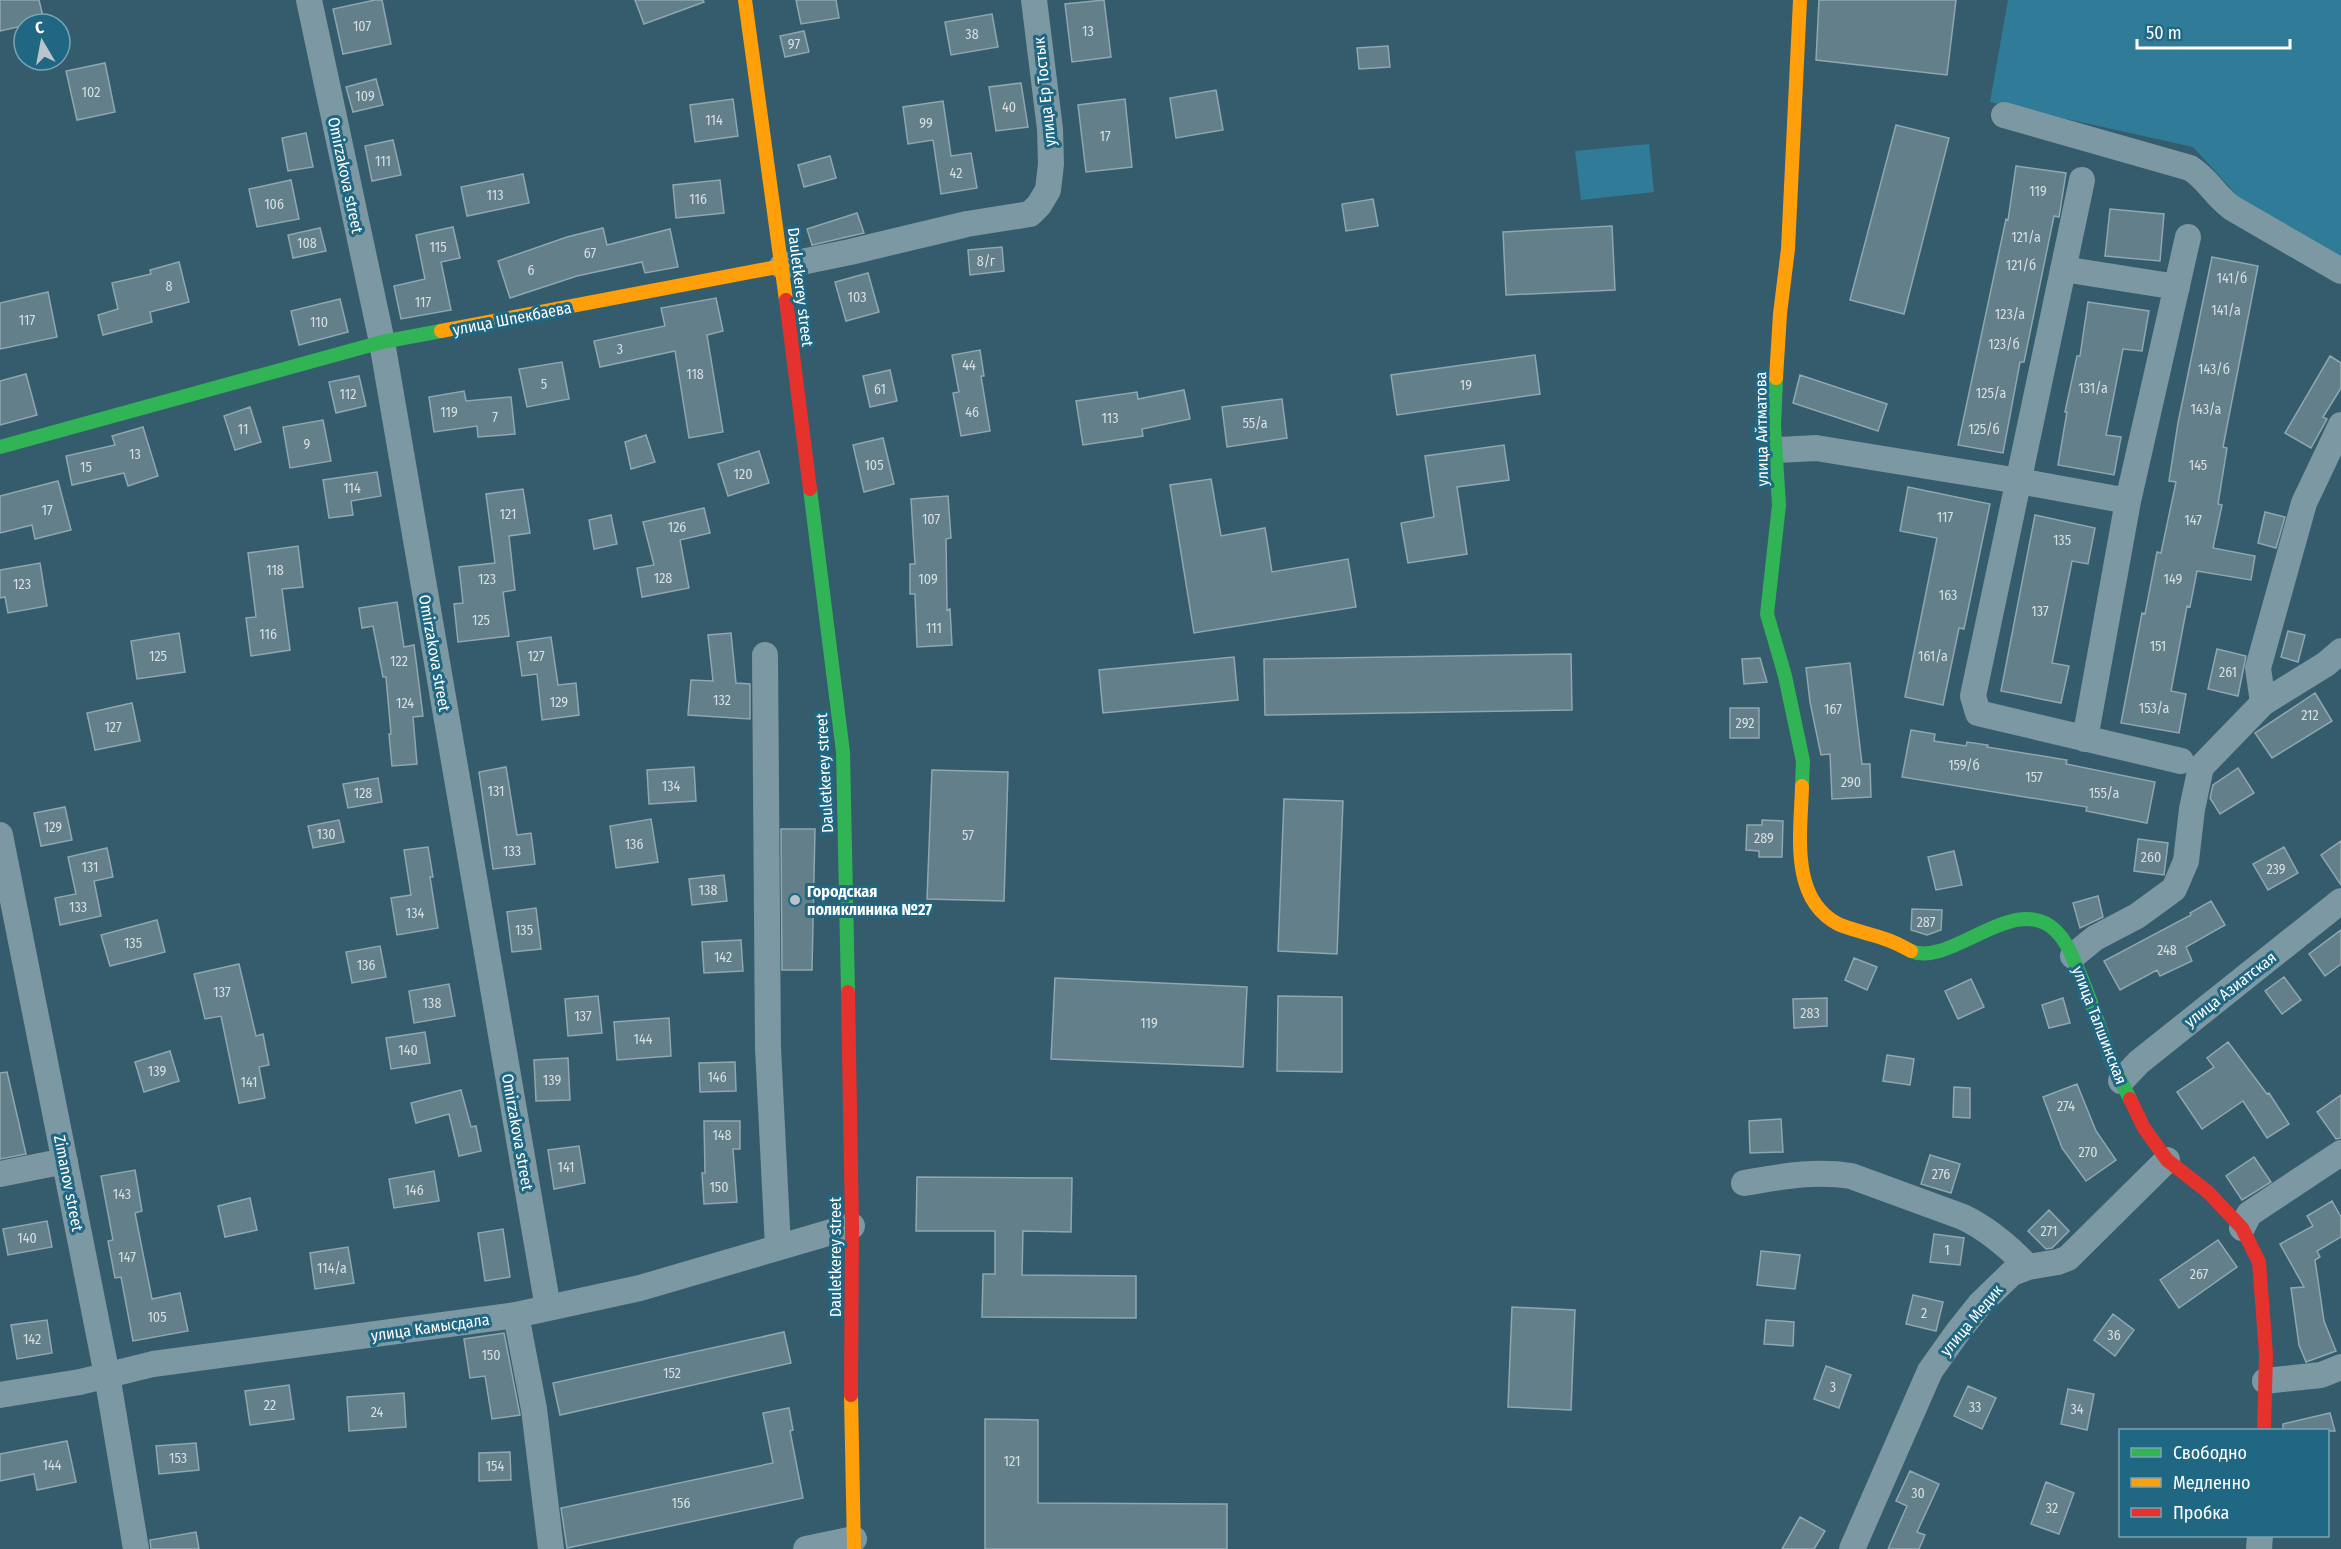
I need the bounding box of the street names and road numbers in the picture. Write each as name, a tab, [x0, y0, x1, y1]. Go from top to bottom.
street label: улица Ер Тостык	[1029, 36, 1060, 148]
street label: Omirzakova street	[324, 115, 367, 236]
street label: Dauletkerey street	[784, 226, 817, 349]
street label: улица Шпекбаева	[451, 298, 573, 339]
street label: улица Айтматова	[1751, 371, 1772, 486]
street label: Omirzakova street	[415, 593, 454, 714]
street label: Dauletkerey street	[812, 712, 837, 833]
street label: улица Азиатская	[2181, 948, 2280, 1031]
street label: улица Талшинская	[2068, 963, 2131, 1087]
street label: Omirzakova street	[498, 1072, 537, 1193]
street label: Zimanov street	[50, 1133, 87, 1234]
street label: Dauletkerey street	[826, 1196, 845, 1317]
street label: улица Медик	[1936, 1280, 2007, 1360]
street label: улица Камысдала	[370, 1310, 491, 1345]

